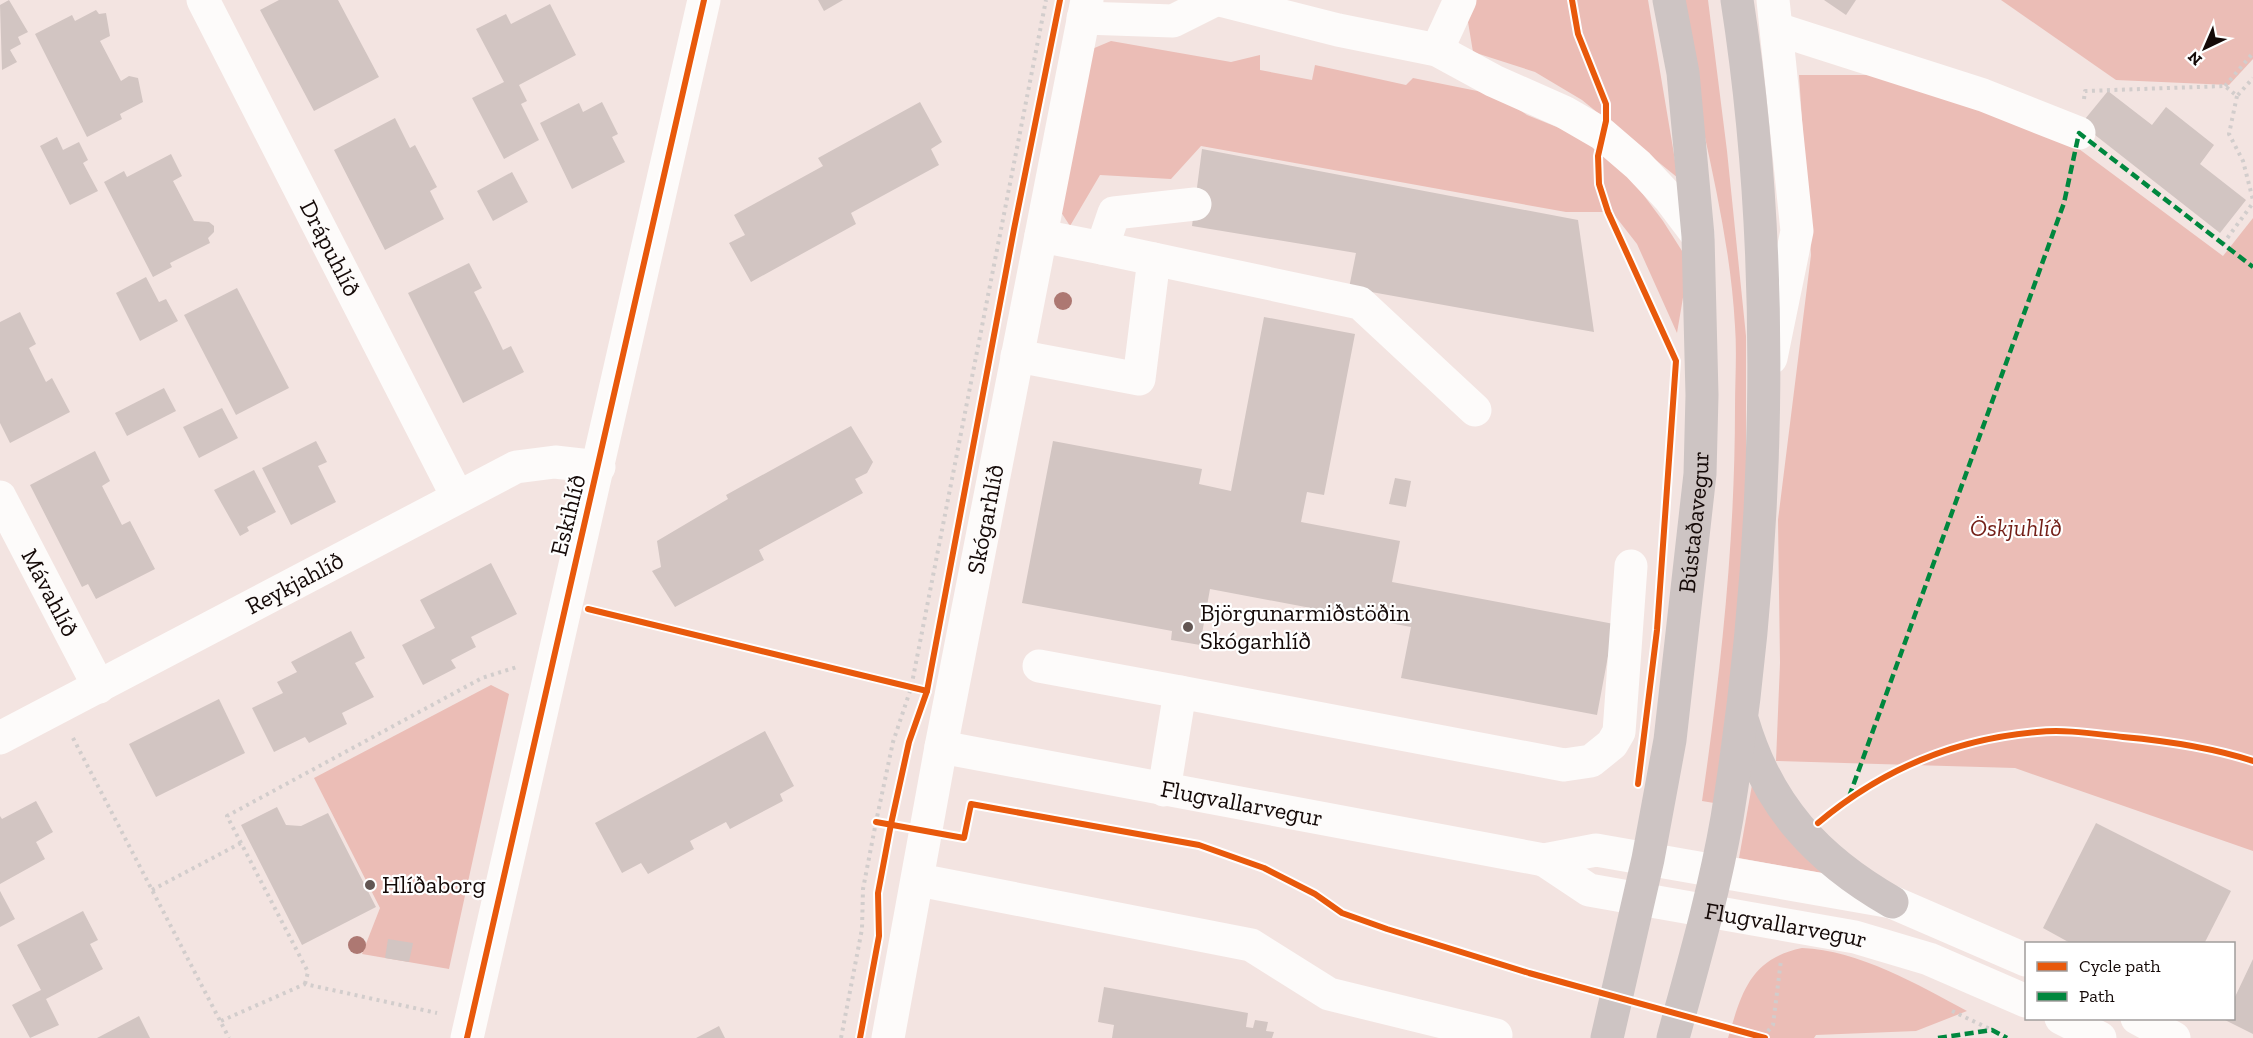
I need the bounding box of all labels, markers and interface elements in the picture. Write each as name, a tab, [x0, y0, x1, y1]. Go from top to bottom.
north arrow	[2175, 18, 2235, 78]
text: N	[2184, 47, 2206, 69]
street label: Drápuhlíð	[294, 195, 367, 301]
street label: Bústaðavegur	[1672, 451, 1715, 594]
street label: Skógarhlíð	[960, 462, 1010, 576]
street label: Eskihlíð	[543, 471, 592, 559]
park label: Öskjuhlíð	[1970, 513, 2062, 542]
street label: Mávahlíð	[16, 544, 85, 641]
street label: Reykjahlíð	[241, 545, 349, 620]
place label: Björgunarmiðstöðin Skógarhlíð	[1200, 598, 1410, 655]
marker: Björgunarmiðstöðin Skógarhlíð	[1181, 620, 1195, 634]
street label: Flugvallarvegur	[1158, 773, 1325, 832]
place label: Hlíðaborg	[382, 870, 486, 899]
marker: Hlíðaborg	[363, 878, 377, 892]
street label: Flugvallarvegur	[1702, 896, 1871, 954]
legend	[2025, 942, 2235, 1020]
text: Cycle path	[2079, 955, 2161, 977]
text: Path	[2079, 985, 2115, 1007]

